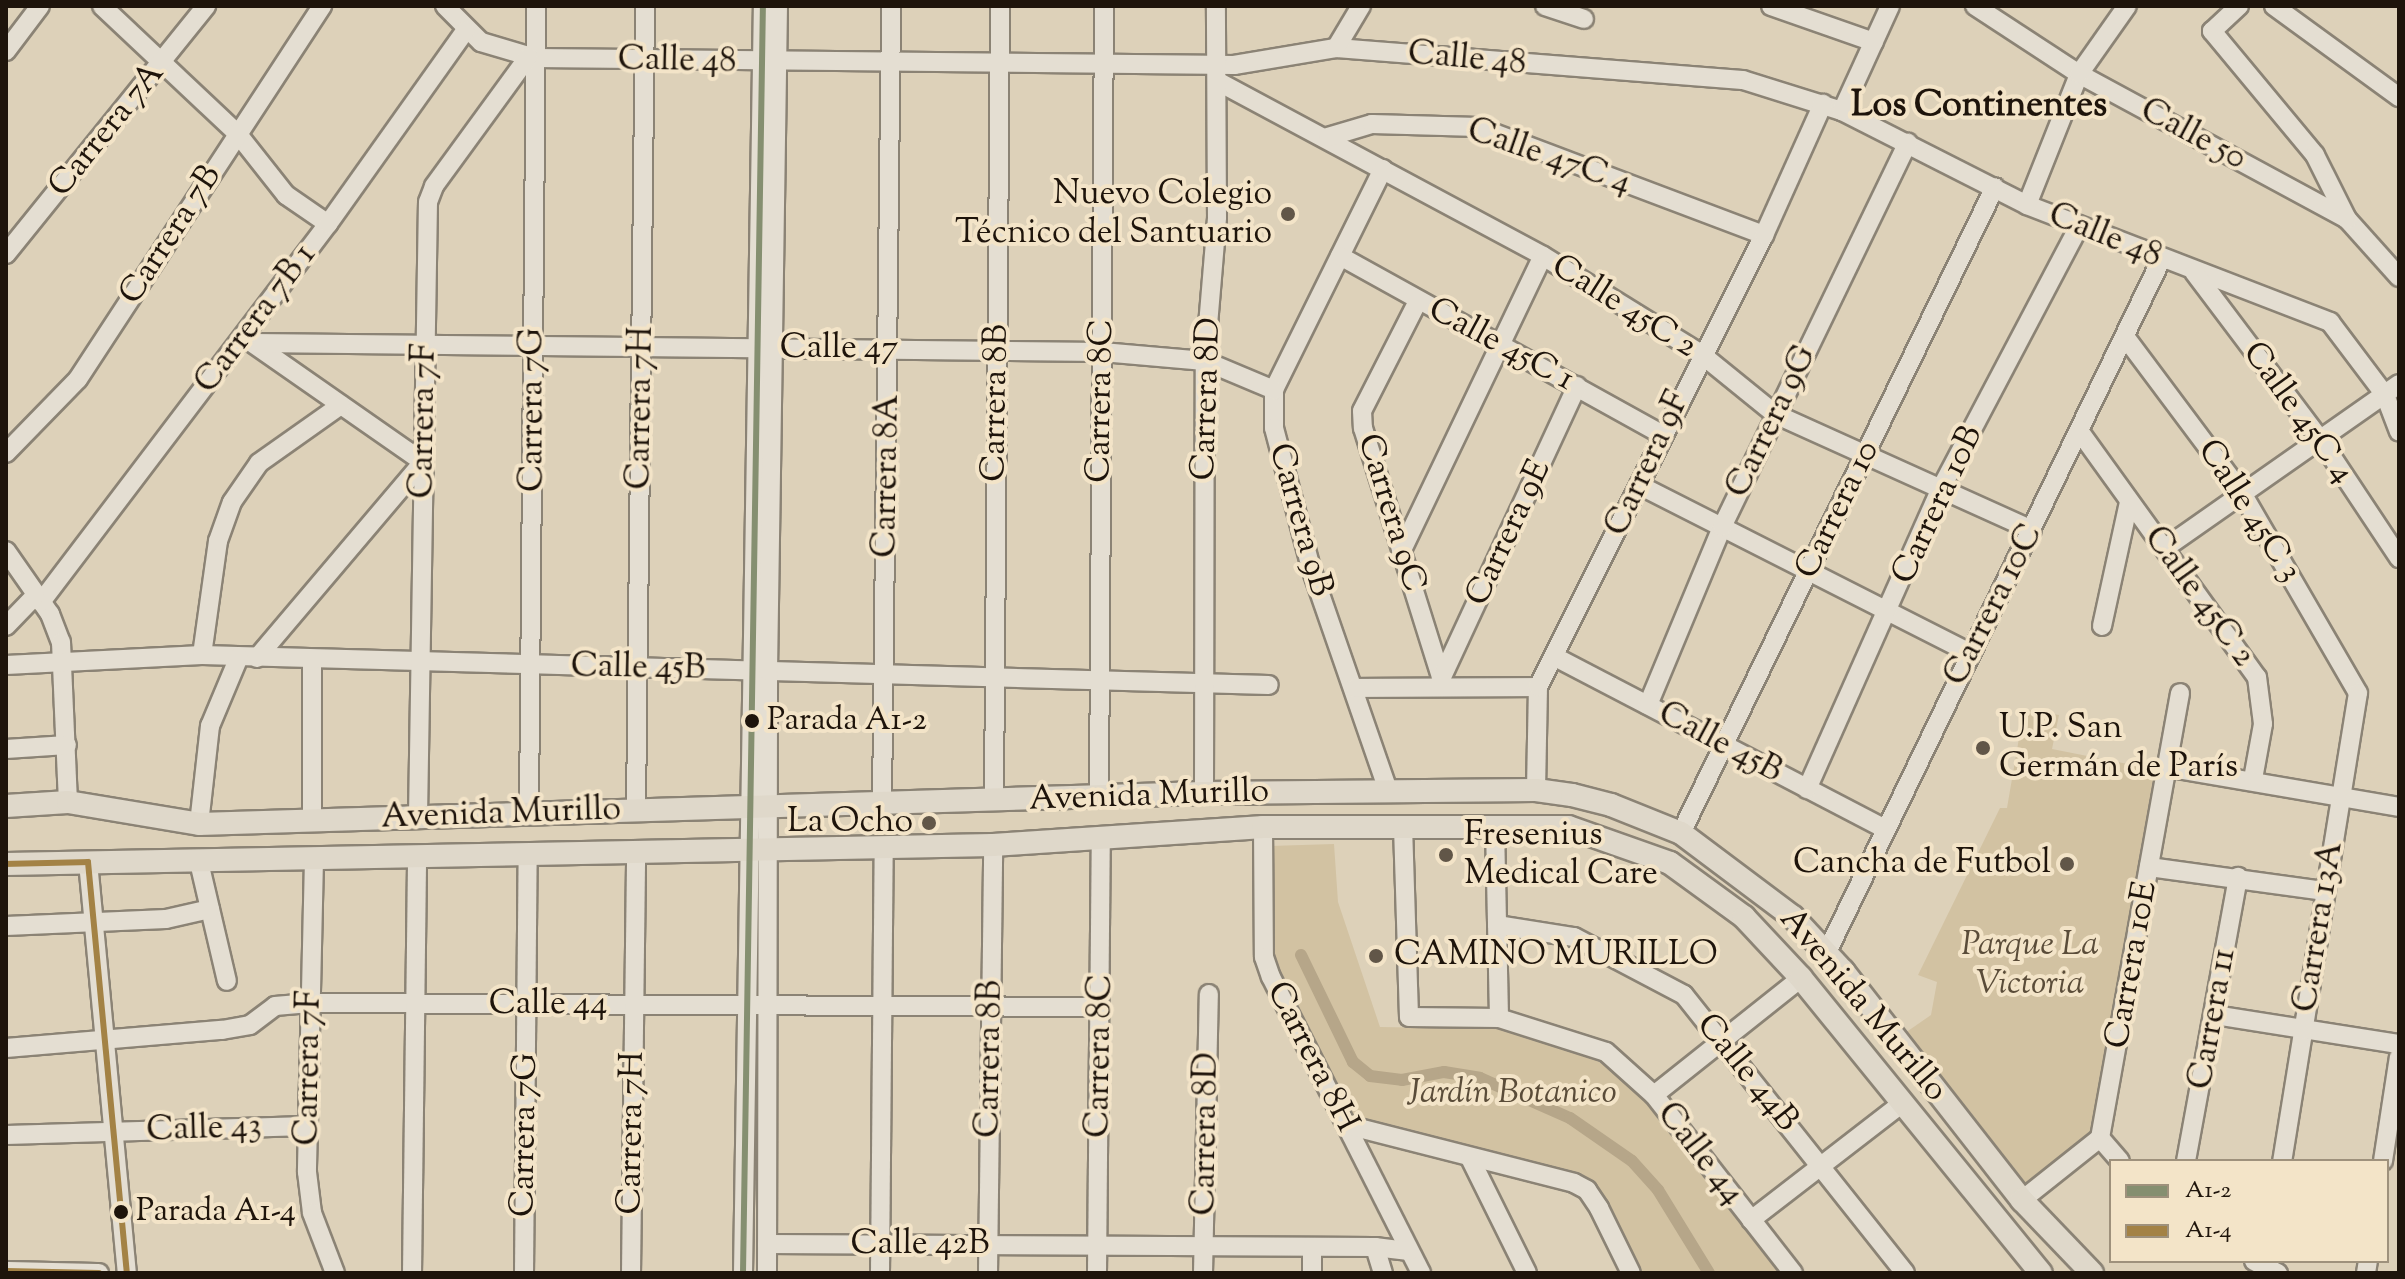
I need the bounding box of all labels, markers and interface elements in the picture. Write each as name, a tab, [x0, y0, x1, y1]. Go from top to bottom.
street label: Calle 48	[1406, 34, 1528, 84]
street label: Calle 48	[617, 40, 737, 82]
street label: Carrera 7A	[40, 54, 174, 206]
district label: Los Continentes	[1851, 85, 2107, 129]
street label: Calle 50	[2133, 90, 2253, 180]
street label: Calle 47C 4	[1462, 110, 1636, 204]
street label: Carrera 7B	[111, 158, 231, 312]
place label: Nuevo Colegio Técnico del Santuario	[955, 174, 1272, 254]
street label: Calle 48	[2042, 195, 2168, 277]
marker: Nuevo Colegio Técnico del Santuario	[1279, 205, 1297, 223]
street label: Carrera 7B 1	[187, 236, 325, 402]
street label: Calle 45C 2	[1544, 246, 1704, 368]
street label: Calle 45C 1	[1421, 290, 1581, 400]
street label: Carrera 8D	[1184, 317, 1230, 481]
street label: Carrera 8C	[1079, 319, 1123, 483]
street label: Carrera 8B	[974, 324, 1018, 482]
street label: Carrera 7H	[619, 326, 663, 490]
street label: Carrera 7G	[513, 328, 553, 492]
street label: Calle 47	[780, 329, 898, 369]
street label: Calle 45C 4	[2233, 334, 2363, 492]
street label: Carrera 9G	[1718, 340, 1826, 504]
street label: Carrera 7F	[402, 343, 446, 499]
street label: Carrera 9F	[1597, 385, 1699, 543]
street label: Carrera 8A	[865, 394, 909, 558]
street label: Carrera 10B	[1884, 419, 1992, 591]
street label: Carrera 9C	[1348, 429, 1434, 597]
street label: Calle 45C 3	[2188, 432, 2310, 590]
street label: Carrera 10	[1787, 434, 1889, 586]
street label: Carrera 9B	[1259, 439, 1341, 601]
street label: Carrera 9E	[1458, 454, 1560, 612]
street label: Carrera 10C	[1936, 517, 2052, 693]
street label: Calle 45C 2	[2134, 519, 2264, 675]
street label: Calle 45B	[570, 646, 706, 690]
street label: Calle 45B	[1651, 693, 1789, 793]
place label: Parada A1-2	[767, 702, 927, 740]
place label: U.P. San Germán de París	[1999, 708, 2238, 788]
marker: Parada A1-2	[744, 713, 760, 729]
marker: U.P. San Germán de París	[1974, 739, 1992, 757]
street label: Avenida Murillo	[1028, 771, 1270, 821]
street label: Avenida Murillo	[380, 789, 622, 839]
place label: La Ocho	[787, 803, 913, 843]
marker: La Ocho	[920, 814, 938, 832]
place label: Fresenius Medical Care	[1464, 815, 1658, 894]
street label: Carrera 13A	[2285, 839, 2353, 1015]
marker: Fresenius Medical Care	[1435, 844, 1457, 866]
place label: Cancha de Futbol	[1793, 844, 2051, 884]
marker: Cancha de Futbol	[2058, 855, 2076, 873]
street label: Carrera 10E	[2097, 878, 2167, 1052]
street label: Avenida Murillo	[1770, 900, 1956, 1110]
park label: Parque La Victoria	[1961, 925, 2099, 1004]
place label: CAMINO MURILLO	[1394, 936, 1718, 976]
marker: CAMINO MURILLO	[1365, 945, 1387, 967]
street label: Carrera 11	[2181, 945, 2245, 1093]
street label: Carrera 8C	[1078, 974, 1122, 1138]
street label: Carrera 8H	[1257, 975, 1367, 1139]
street label: Carrera 8B	[968, 980, 1012, 1138]
street label: Calle 44	[489, 985, 607, 1025]
street label: Carrera 7F	[287, 990, 331, 1146]
street label: Calle 44B	[1687, 1006, 1807, 1140]
street label: Carrera 7H	[610, 1051, 654, 1215]
street label: Carrera 8D	[1184, 1052, 1228, 1216]
street label: Carrera 7G	[503, 1053, 547, 1217]
park label: Jardín Botanico	[1407, 1074, 1617, 1114]
street label: Calle 44	[1647, 1095, 1753, 1213]
street label: Calle 43	[146, 1107, 262, 1151]
legend	[2109, 1159, 2389, 1263]
text: A1-2	[2185, 1174, 2232, 1208]
place label: Parada A1-4	[136, 1193, 296, 1231]
marker: Parada A1-4	[113, 1204, 129, 1220]
text: A1-4	[2185, 1214, 2232, 1248]
street label: Calle 42B	[851, 1225, 989, 1265]

